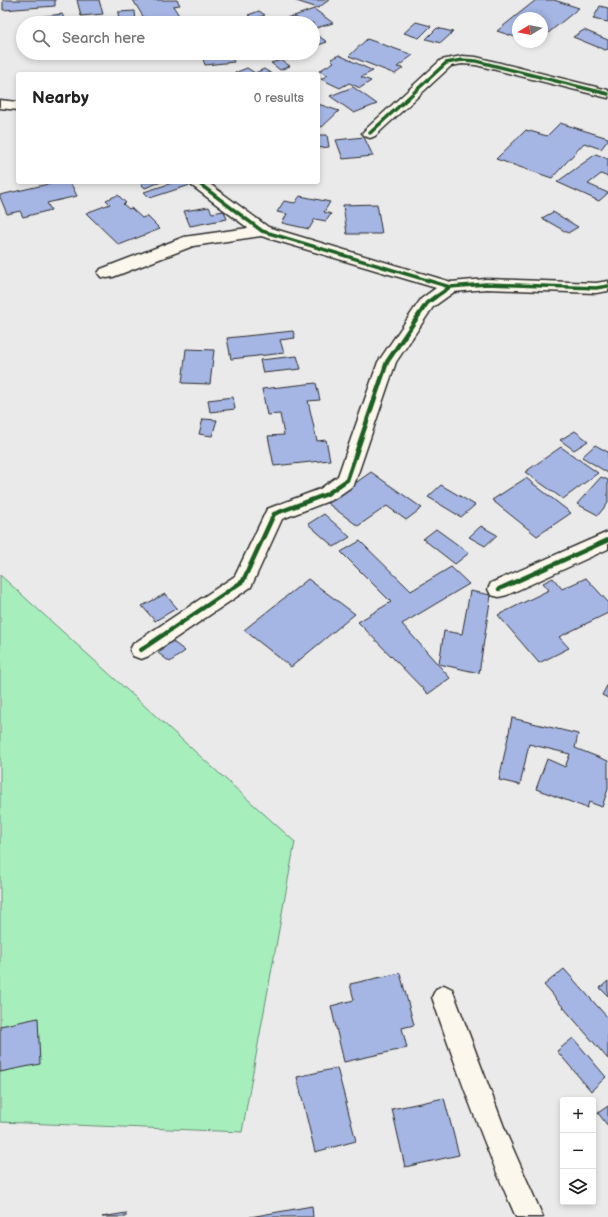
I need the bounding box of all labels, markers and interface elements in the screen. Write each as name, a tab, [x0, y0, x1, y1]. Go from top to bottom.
north arrow	[512, 12, 548, 48]
search box	[16, 16, 320, 60]
icon: search	[30, 27, 52, 49]
text: Search here	[62, 29, 145, 48]
text: Nearby	[32, 88, 89, 108]
text: 0 results	[254, 90, 304, 106]
map controls	[560, 1097, 596, 1205]
button: +	[560, 1097, 596, 1133]
button: −	[560, 1133, 596, 1169]
button: layers	[560, 1169, 596, 1205]

